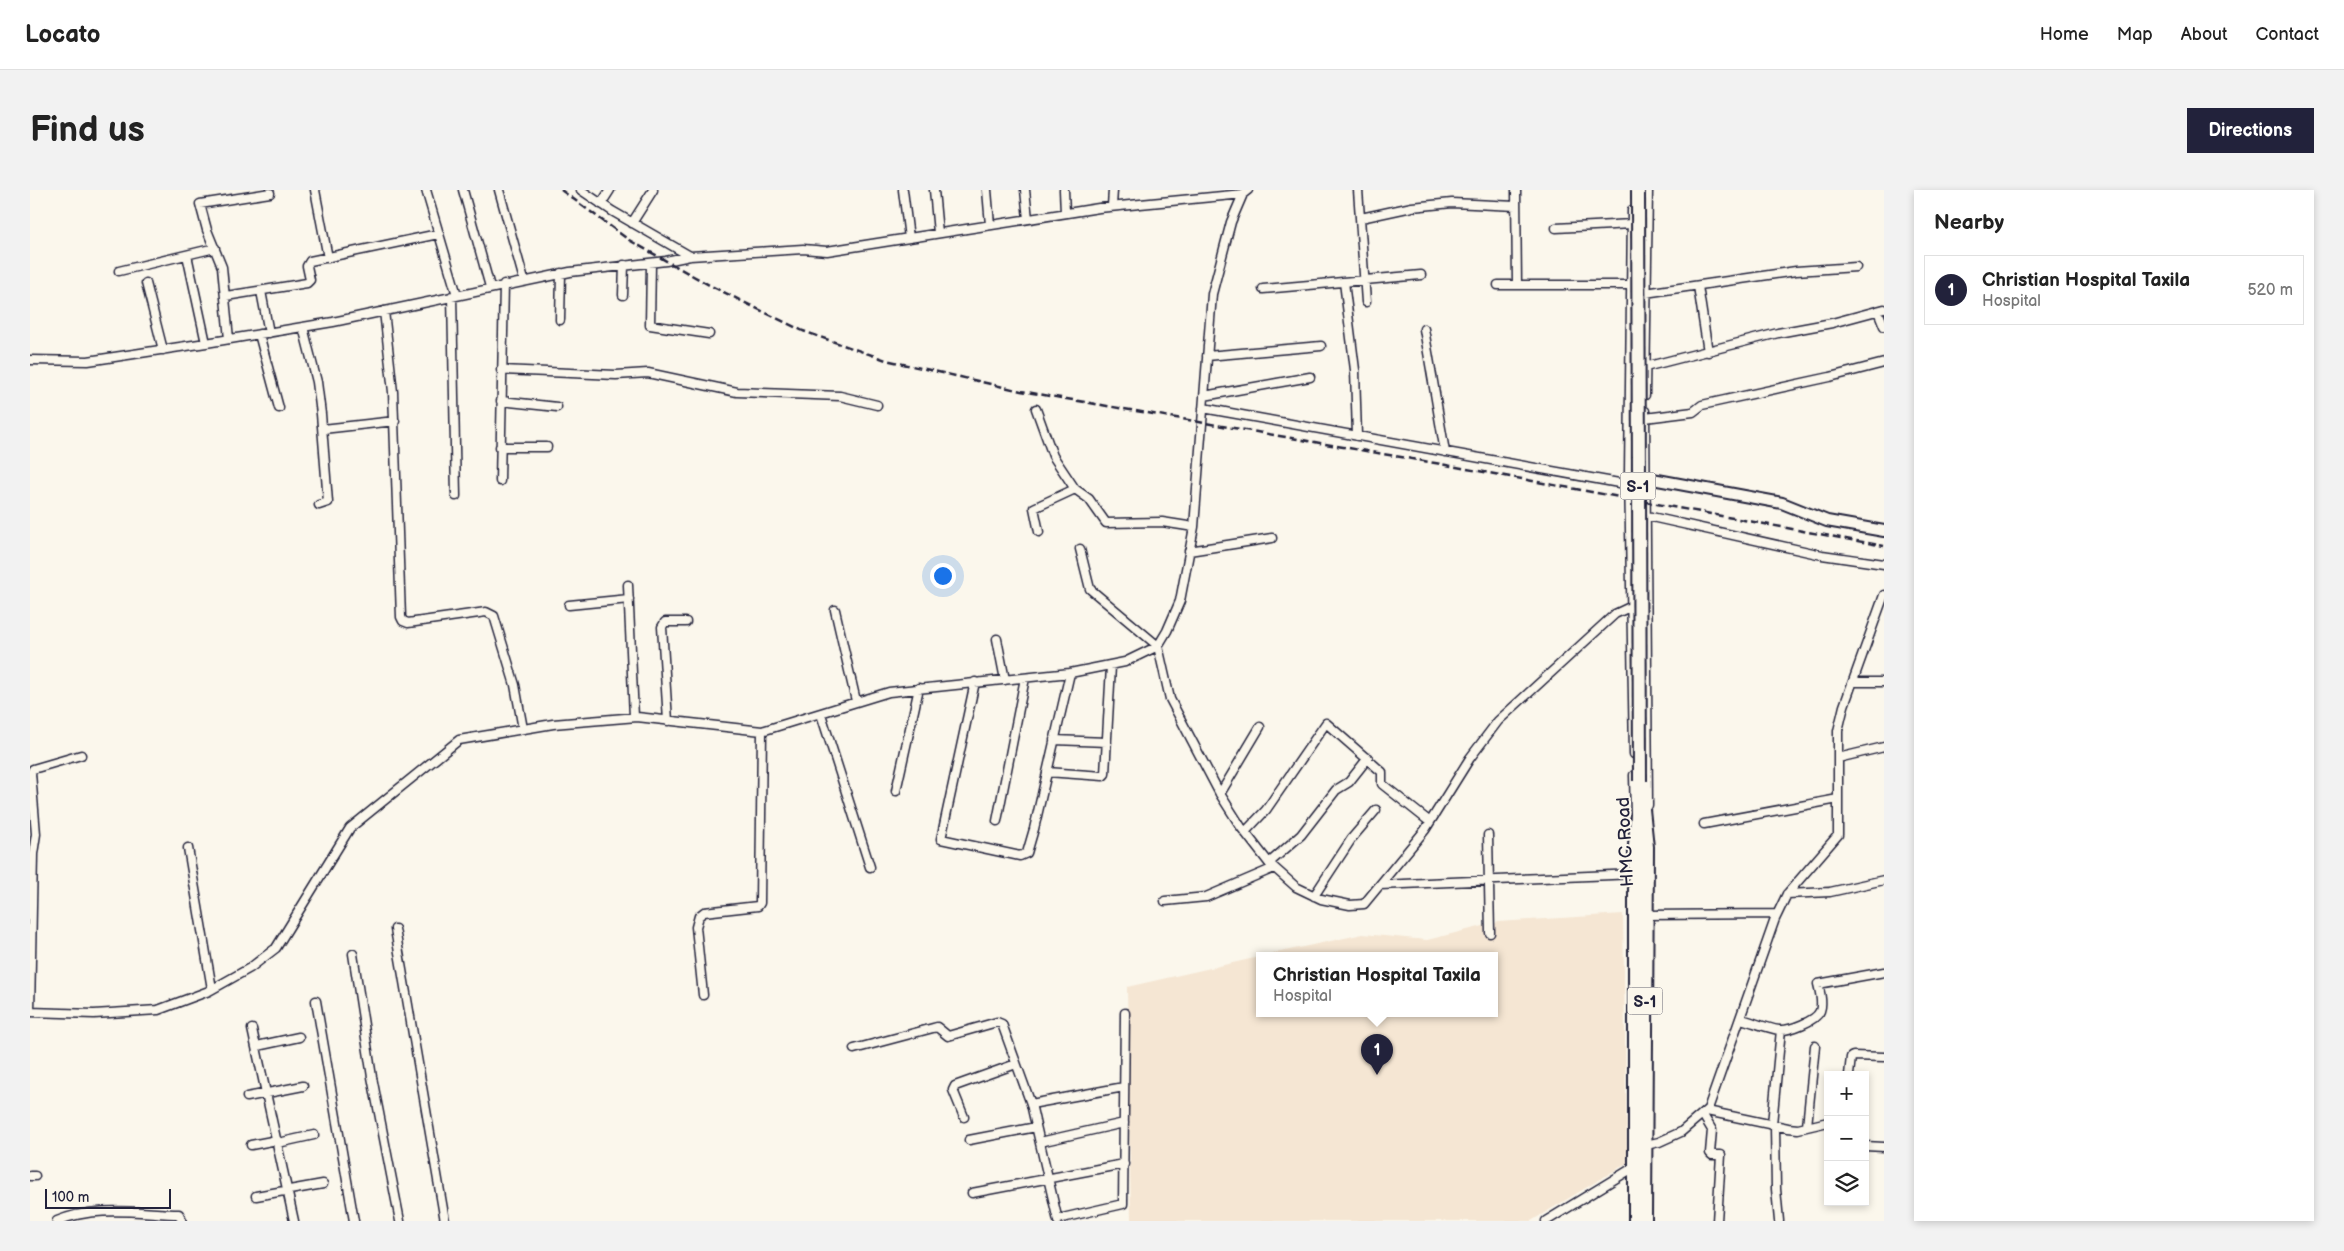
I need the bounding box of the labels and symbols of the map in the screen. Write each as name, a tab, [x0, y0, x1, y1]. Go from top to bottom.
road number: S-1	[1620, 472, 1656, 500]
your location	[930, 563, 956, 589]
street label: HMC Road	[1613, 797, 1638, 887]
road number: S-1	[1628, 988, 1662, 1014]
pin: 1	[1361, 1034, 1393, 1075]
scale bar	[45, 1186, 171, 1209]

